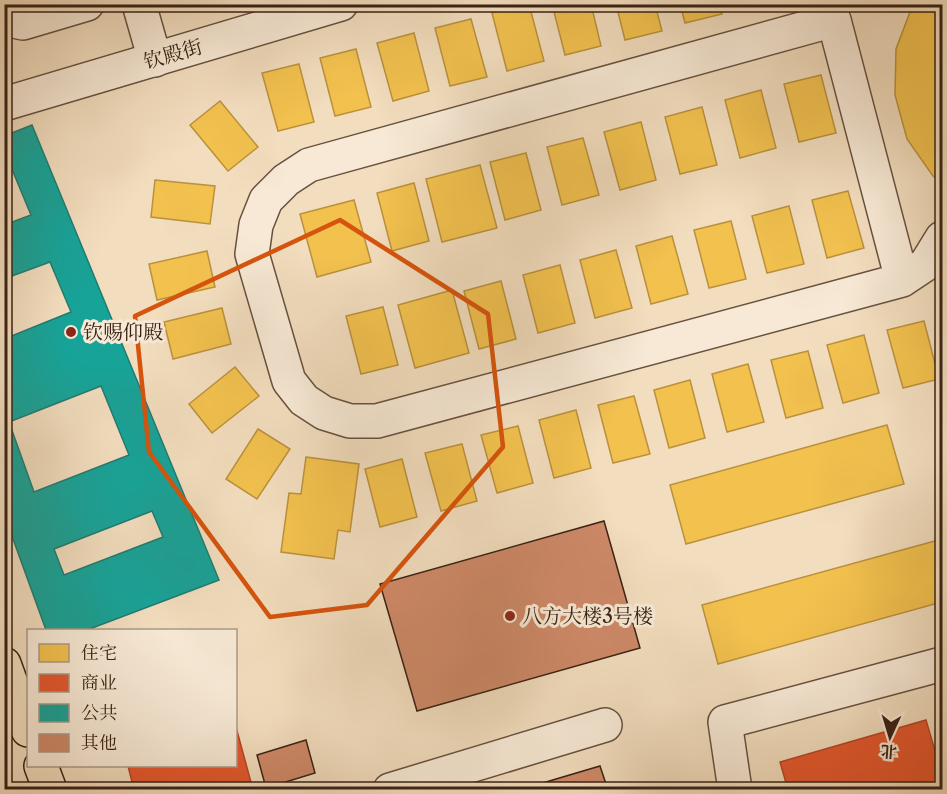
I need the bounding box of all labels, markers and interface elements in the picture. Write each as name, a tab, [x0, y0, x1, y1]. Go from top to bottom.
street label: 钦殿街	[141, 34, 205, 74]
place label: 钦赐仰殿	[83, 320, 163, 344]
marker: 钦赐仰殿	[64, 325, 78, 339]
place label: 八方大楼3号楼	[522, 604, 653, 628]
marker: 八方大楼3号楼	[503, 609, 517, 623]
legend	[27, 629, 237, 767]
text: 住宅	[81, 642, 117, 664]
text: 商业	[81, 672, 117, 694]
text: 公共	[81, 702, 117, 724]
north arrow	[860, 707, 920, 767]
text: 其他	[81, 732, 117, 754]
text: 北	[880, 741, 898, 762]

